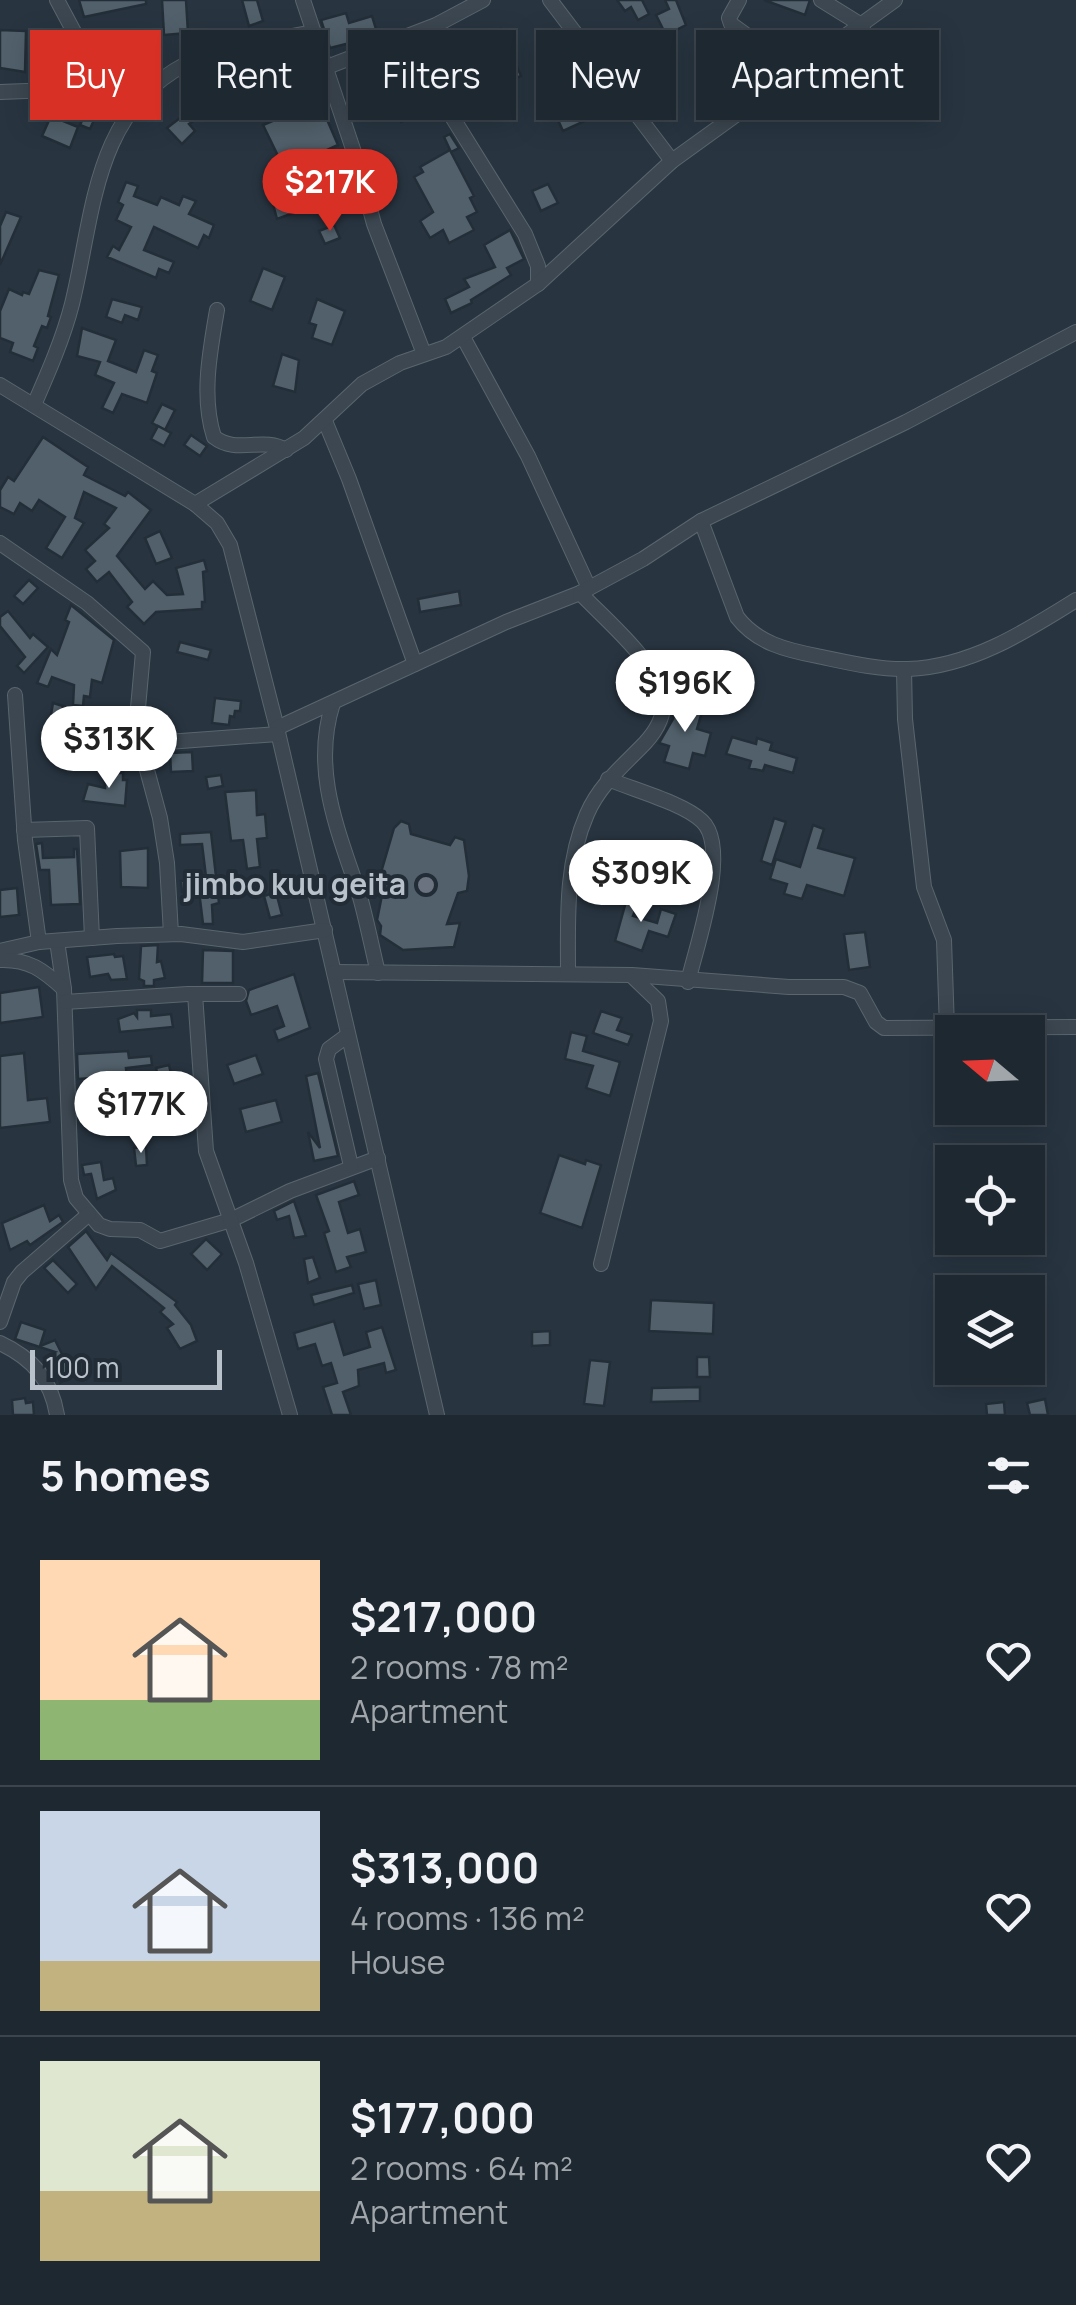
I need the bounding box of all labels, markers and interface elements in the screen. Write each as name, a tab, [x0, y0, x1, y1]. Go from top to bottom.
chip: Buy	[30, 30, 161, 120]
chip: Rent	[181, 30, 328, 120]
chip: Filters	[348, 30, 516, 120]
chip: New	[536, 30, 676, 120]
chip: Apartment	[696, 30, 939, 120]
pin: $217K	[260, 149, 400, 234]
text: $217K	[285, 159, 375, 203]
pin: $196K	[615, 650, 755, 735]
text: $196K	[638, 660, 732, 704]
pin: $313K	[39, 706, 179, 791]
text: $313K	[63, 716, 155, 760]
pin: $309K	[571, 840, 711, 925]
text: $309K	[591, 850, 691, 894]
place label: jimbo kuu geita	[183, 863, 406, 904]
marker: jimbo kuu geita	[415, 874, 437, 896]
north arrow	[935, 1015, 1045, 1125]
map controls	[935, 1015, 1045, 1385]
pin: $177K	[71, 1071, 211, 1156]
text: $177K	[96, 1081, 186, 1125]
button: locate	[935, 1145, 1045, 1255]
button: layers	[935, 1275, 1045, 1385]
scale bar	[30, 1345, 222, 1390]
text: 100 m	[45, 1348, 119, 1386]
text: 5 homes	[40, 1446, 211, 1504]
icon: filters	[981, 1448, 1036, 1503]
text: $217,000	[350, 1587, 537, 1645]
icon: home	[120, 1600, 240, 1720]
icon: heart	[981, 1633, 1036, 1688]
text: 2 rooms · 78 m²	[350, 1645, 569, 1689]
text: Apartment	[350, 1689, 508, 1733]
text: $313,000	[350, 1838, 539, 1896]
icon: home	[120, 1851, 240, 1971]
icon: heart	[981, 1884, 1036, 1939]
text: 4 rooms · 136 m²	[350, 1896, 585, 1940]
text: House	[350, 1940, 445, 1984]
text: $177,000	[350, 2088, 535, 2146]
icon: home	[120, 2101, 240, 2221]
icon: heart	[981, 2134, 1036, 2189]
text: 2 rooms · 64 m²	[350, 2146, 573, 2190]
text: Apartment	[350, 2190, 508, 2234]

